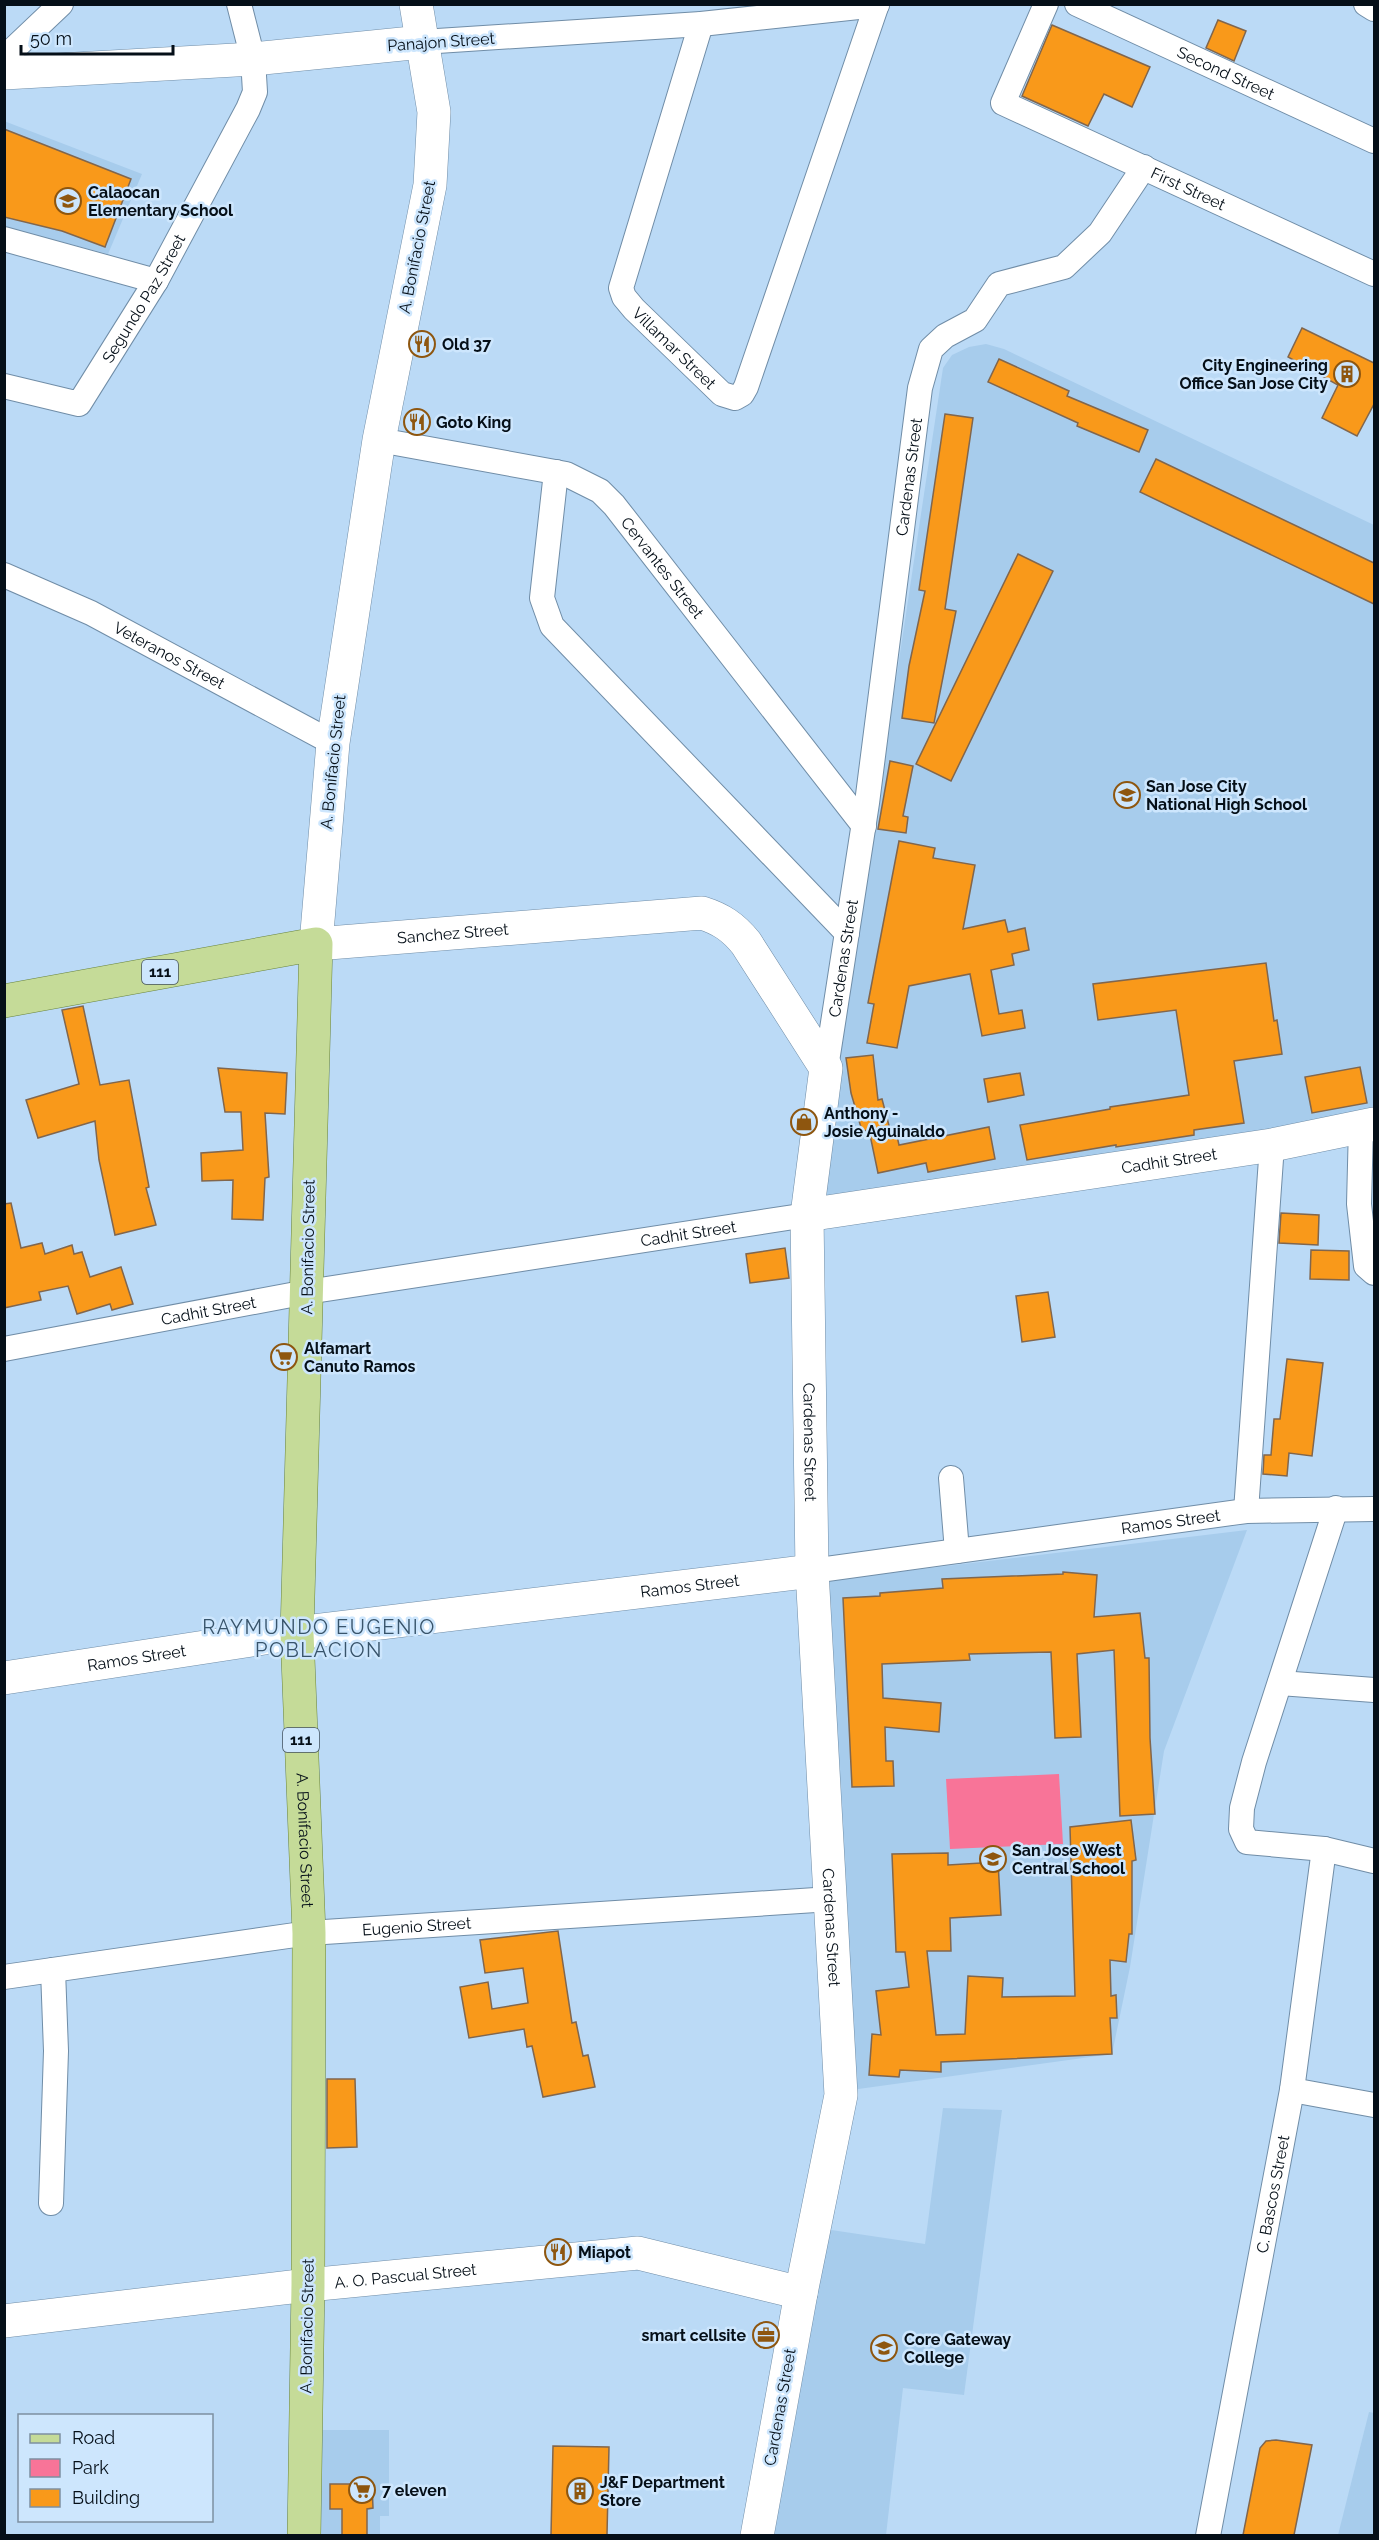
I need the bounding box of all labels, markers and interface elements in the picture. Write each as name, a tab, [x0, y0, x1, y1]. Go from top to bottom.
scale bar	[21, 18, 172, 56]
text: 50 m	[30, 28, 72, 49]
street label: Panajon Street	[387, 29, 496, 55]
street label: Second Street	[1174, 42, 1278, 104]
street label: First Street	[1148, 163, 1229, 214]
street label: A. Bonifacio Street	[395, 178, 439, 315]
place label: Calaocan Elementary School	[88, 183, 234, 220]
school or university icon: Calaocan Elementary School	[53, 186, 83, 216]
street label: Segundo Paz Street	[98, 230, 189, 366]
street label: Villamar Street	[628, 303, 721, 393]
restaurant icon: Old 37	[407, 329, 437, 359]
place label: Old 37	[442, 335, 491, 354]
place label: City Engineering Office San Jose City	[1180, 356, 1328, 393]
building icon: City Engineering Office San Jose City	[1332, 359, 1362, 389]
restaurant icon: Goto King	[402, 407, 432, 437]
place label: Goto King	[436, 413, 511, 432]
street label: Cardenas Street	[892, 416, 926, 537]
street label: Cervantes Street	[617, 513, 708, 622]
street label: Veteranos Street	[111, 618, 229, 693]
street label: A. Bonifacio Street	[316, 693, 350, 830]
place label: San Jose City National High School	[1146, 777, 1308, 814]
school or university icon: San Jose City National High School	[1112, 780, 1142, 810]
street label: Cardenas Street	[825, 898, 862, 1018]
street label: Sanchez Street	[396, 919, 510, 947]
road number: 111	[142, 960, 178, 984]
place label: Anthony - Josie Aguinaldo	[824, 1104, 945, 1141]
shop icon: Anthony - Josie Aguinaldo	[789, 1107, 819, 1137]
street label: Cadhit Street	[1120, 1144, 1219, 1177]
street label: A. Bonifacio Street	[297, 1179, 319, 1315]
street label: Cadhit Street	[639, 1216, 738, 1250]
street label: Cadhit Street	[159, 1292, 258, 1329]
place label: Alfamart Canuto Ramos	[304, 1339, 416, 1376]
supermarket icon: Alfamart Canuto Ramos	[269, 1342, 299, 1372]
street label: Cardenas Street	[800, 1383, 821, 1502]
street label: Ramos Street	[1120, 1505, 1222, 1538]
street label: Ramos Street	[639, 1570, 741, 1601]
district label: RAYMUNDO EUGENIO POBLACION	[202, 1615, 436, 1662]
street label: Ramos Street	[86, 1641, 188, 1675]
road number: 111	[283, 1728, 319, 1752]
street label: A. Bonifacio Street	[293, 1772, 318, 1909]
place label: San Jose West Central School	[1012, 1841, 1126, 1878]
school or university icon: San Jose West Central School	[978, 1844, 1008, 1874]
street label: Cardenas Street	[819, 1868, 845, 1988]
street label: Eugenio Street	[361, 1913, 472, 1939]
street label: C. Bascos Street	[1252, 2133, 1293, 2255]
restaurant icon: Miapot	[543, 2237, 573, 2267]
place label: Miapot	[578, 2243, 631, 2262]
street label: A. Bonifacio Street	[296, 2258, 318, 2394]
street label: A. O. Pascual Street	[334, 2259, 478, 2292]
office icon: smart cellsite	[751, 2320, 781, 2350]
place label: smart cellsite	[642, 2326, 746, 2345]
place label: Core Gateway College	[904, 2330, 1011, 2367]
school or university icon: Core Gateway College	[869, 2333, 899, 2363]
street label: Cardenas Street	[760, 2346, 800, 2467]
legend	[18, 2414, 213, 2522]
text: Road	[72, 2427, 115, 2448]
text: Park	[72, 2457, 109, 2478]
place label: J&F Department Store	[600, 2473, 725, 2510]
supermarket icon: 7 eleven	[347, 2475, 377, 2505]
building icon: J&F Department Store	[565, 2476, 595, 2506]
place label: 7 eleven	[382, 2481, 447, 2500]
text: Building	[72, 2487, 140, 2508]

